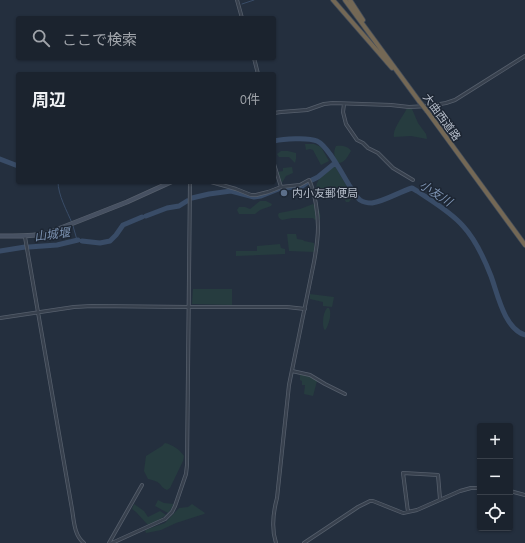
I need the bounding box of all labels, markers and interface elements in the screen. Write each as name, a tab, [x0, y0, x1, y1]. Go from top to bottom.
search box	[16, 16, 276, 60]
icon: search	[30, 27, 52, 49]
text: ここで検索	[62, 31, 137, 48]
text: 周辺	[32, 90, 66, 109]
street label: 大曲西道路	[421, 91, 463, 143]
text: 0件	[240, 92, 260, 106]
water label: 小友川	[417, 178, 456, 209]
place label: 内小友郵便局	[292, 187, 358, 199]
marker: 内小友郵便局	[279, 188, 289, 198]
water label: 山城堰	[33, 225, 73, 243]
map controls	[477, 423, 513, 531]
button: +	[477, 423, 513, 459]
button: −	[477, 459, 513, 495]
button: locate	[477, 495, 513, 531]

